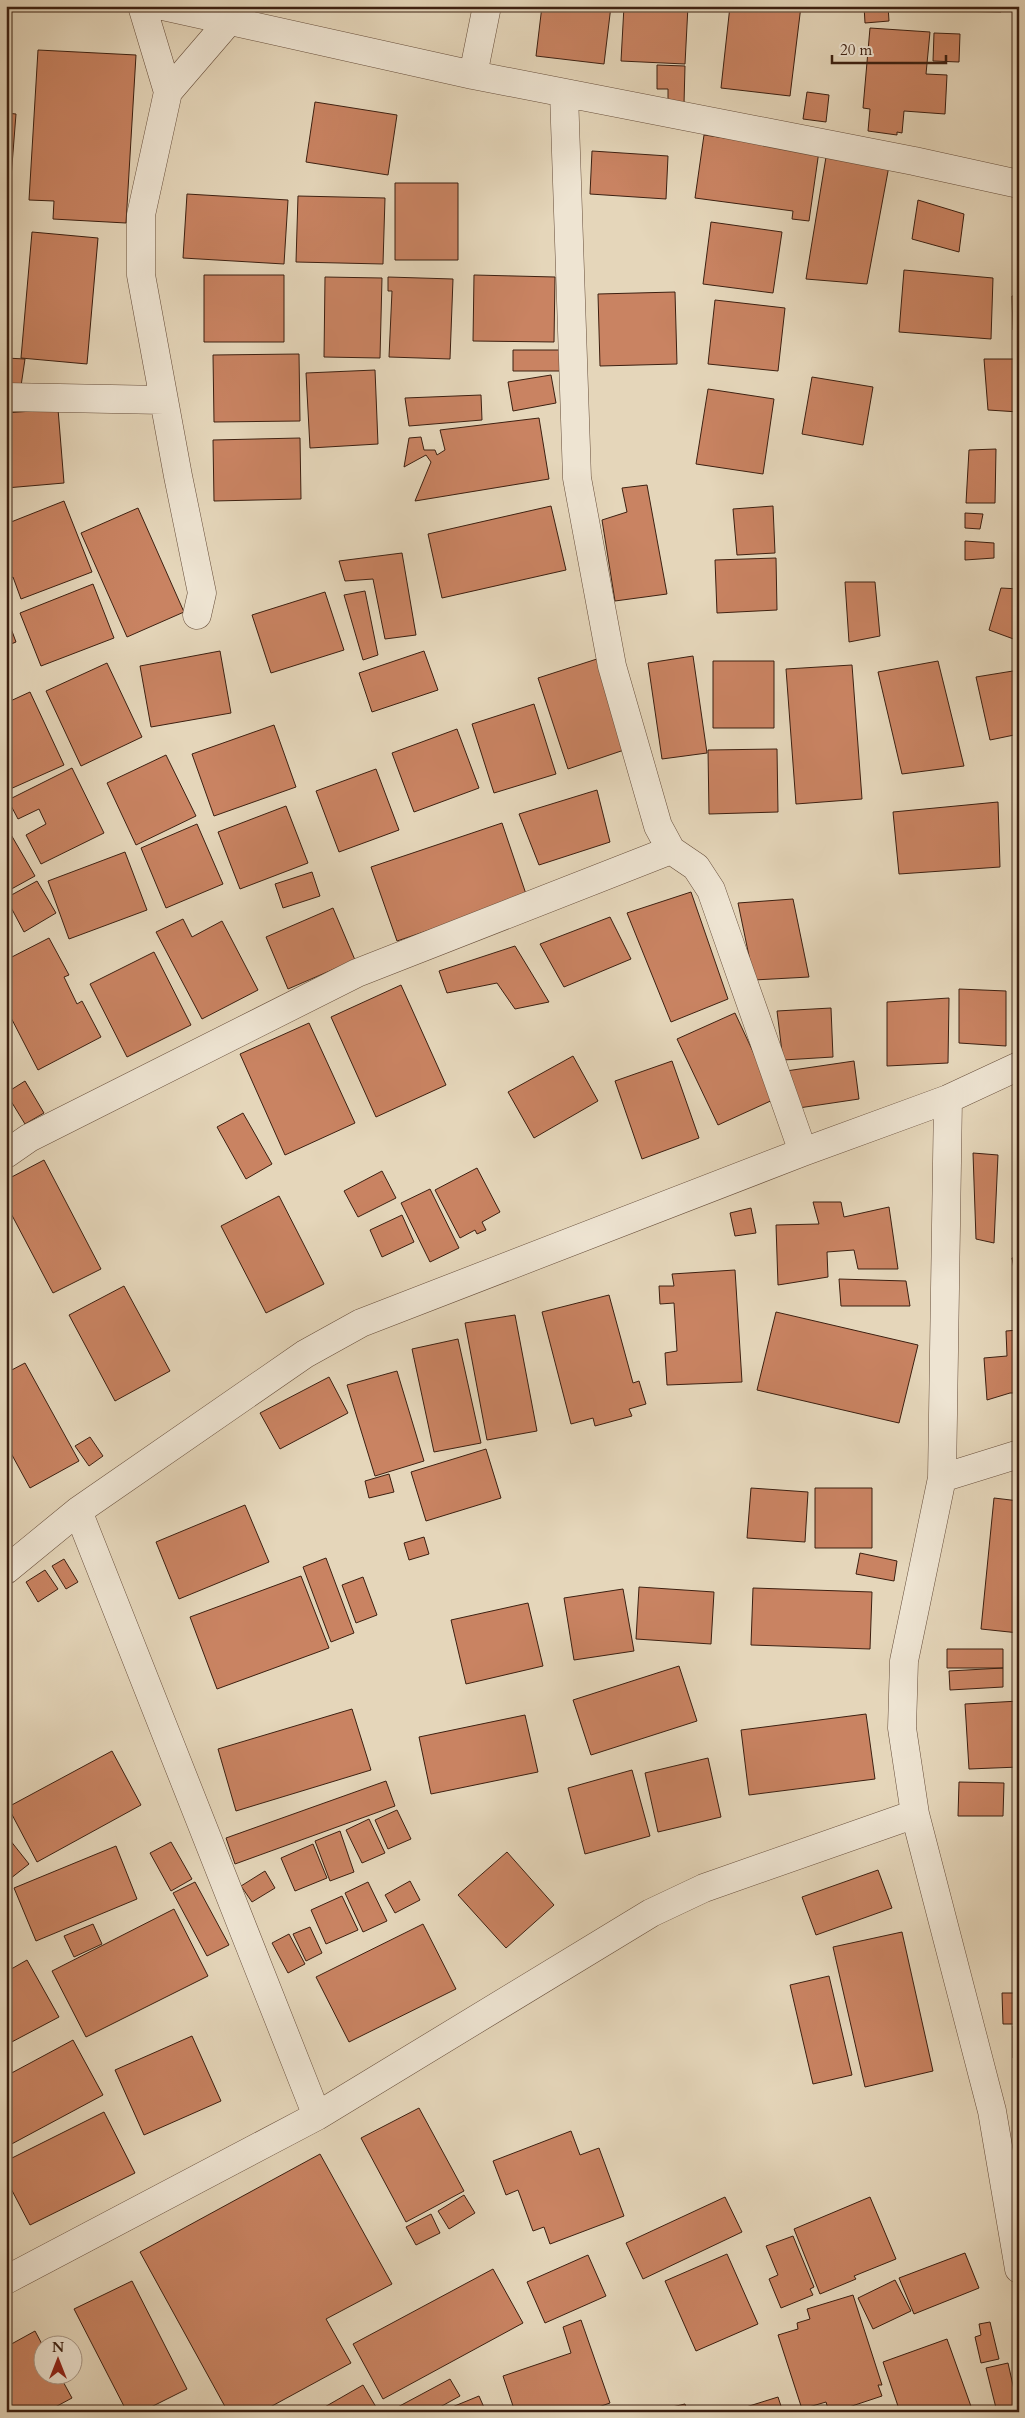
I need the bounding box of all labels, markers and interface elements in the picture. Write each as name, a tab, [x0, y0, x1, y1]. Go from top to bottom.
scale bar	[832, 32, 946, 64]
text: 20 m	[840, 40, 872, 60]
north arrow	[32, 2336, 82, 2386]
text: N	[52, 2338, 64, 2357]

